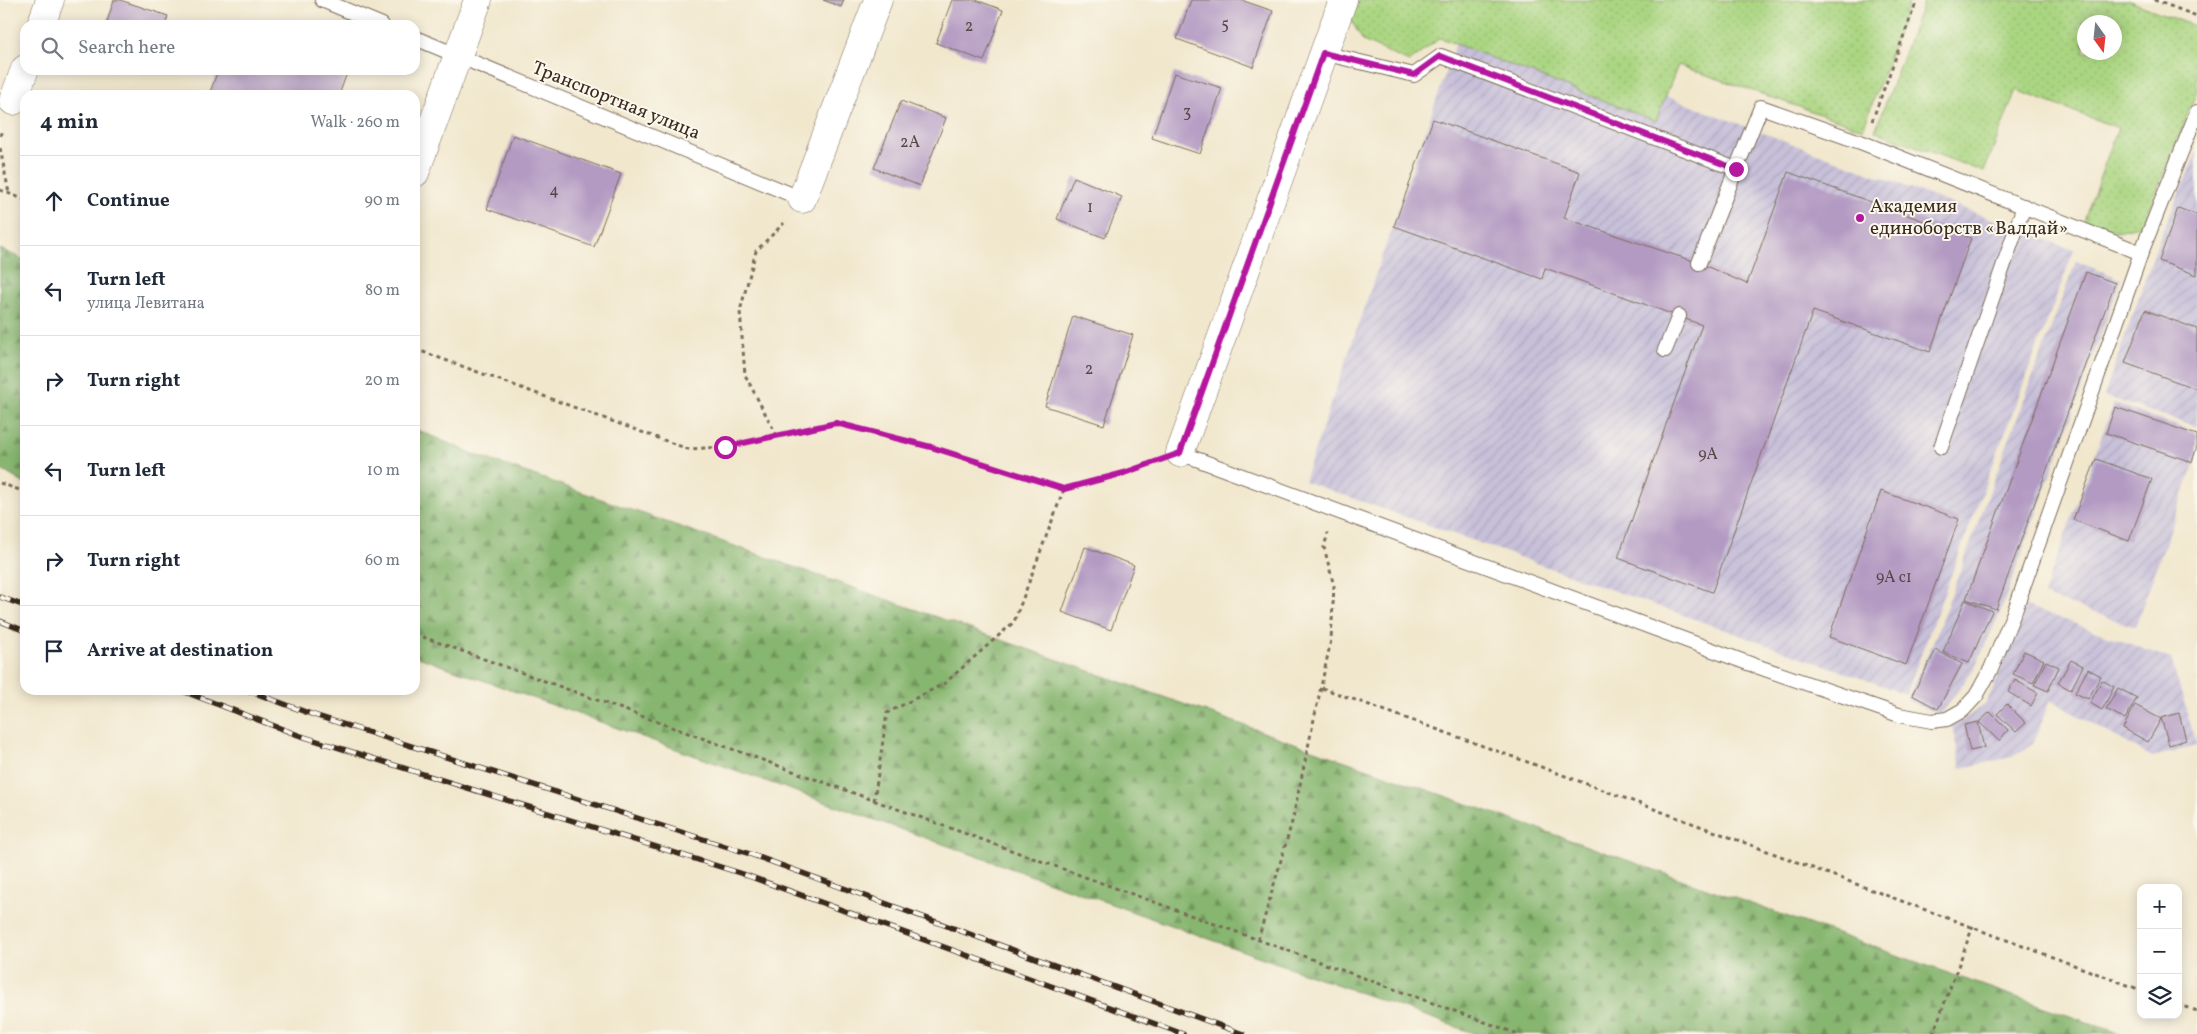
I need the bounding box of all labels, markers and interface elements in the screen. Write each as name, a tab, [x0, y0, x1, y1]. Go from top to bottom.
house number: 5	[1221, 14, 1229, 36]
north arrow	[2077, 15, 2122, 60]
house number: 2	[965, 16, 973, 38]
search box	[20, 20, 420, 75]
icon: search	[38, 34, 66, 62]
text: Search here	[78, 35, 175, 61]
street label: Транспортная улица	[528, 55, 704, 147]
house number: 3	[1183, 102, 1191, 124]
text: 4 min	[40, 108, 99, 137]
text: Walk · 260 m	[310, 112, 400, 134]
house number: 2А	[900, 132, 920, 154]
route end	[1725, 158, 1748, 181]
house number: 4	[549, 180, 559, 202]
icon: ahead	[40, 187, 68, 215]
text: Continue	[87, 188, 170, 214]
text: 90 m	[364, 190, 400, 212]
place label: Академия единоборств «Валдай»	[1870, 194, 2068, 242]
house number: 1	[1087, 197, 1093, 219]
marker: Академия единоборств «Валдай»	[1854, 212, 1866, 224]
text: Turn left	[87, 267, 166, 293]
icon: left	[40, 277, 68, 305]
text: 80 m	[365, 280, 400, 302]
text: улица Левитана	[87, 293, 205, 315]
house number: 2	[1085, 359, 1093, 381]
icon: right	[40, 367, 68, 395]
text: Turn right	[87, 368, 180, 394]
text: 20 m	[365, 370, 400, 392]
route start	[714, 436, 737, 459]
house number: 9А	[1698, 444, 1718, 466]
icon: left	[40, 457, 68, 485]
text: Turn left	[87, 458, 166, 484]
text: 10 m	[367, 460, 400, 482]
icon: right	[40, 547, 68, 575]
text: Turn right	[87, 548, 180, 574]
text: 60 m	[365, 550, 400, 572]
house number: 9А с1	[1876, 567, 1912, 589]
icon: arrive	[40, 637, 68, 665]
text: Arrive at destination	[87, 638, 273, 664]
map controls	[2137, 884, 2182, 1019]
button: +	[2137, 884, 2182, 929]
button: −	[2137, 929, 2182, 974]
button: layers	[2137, 974, 2182, 1019]

